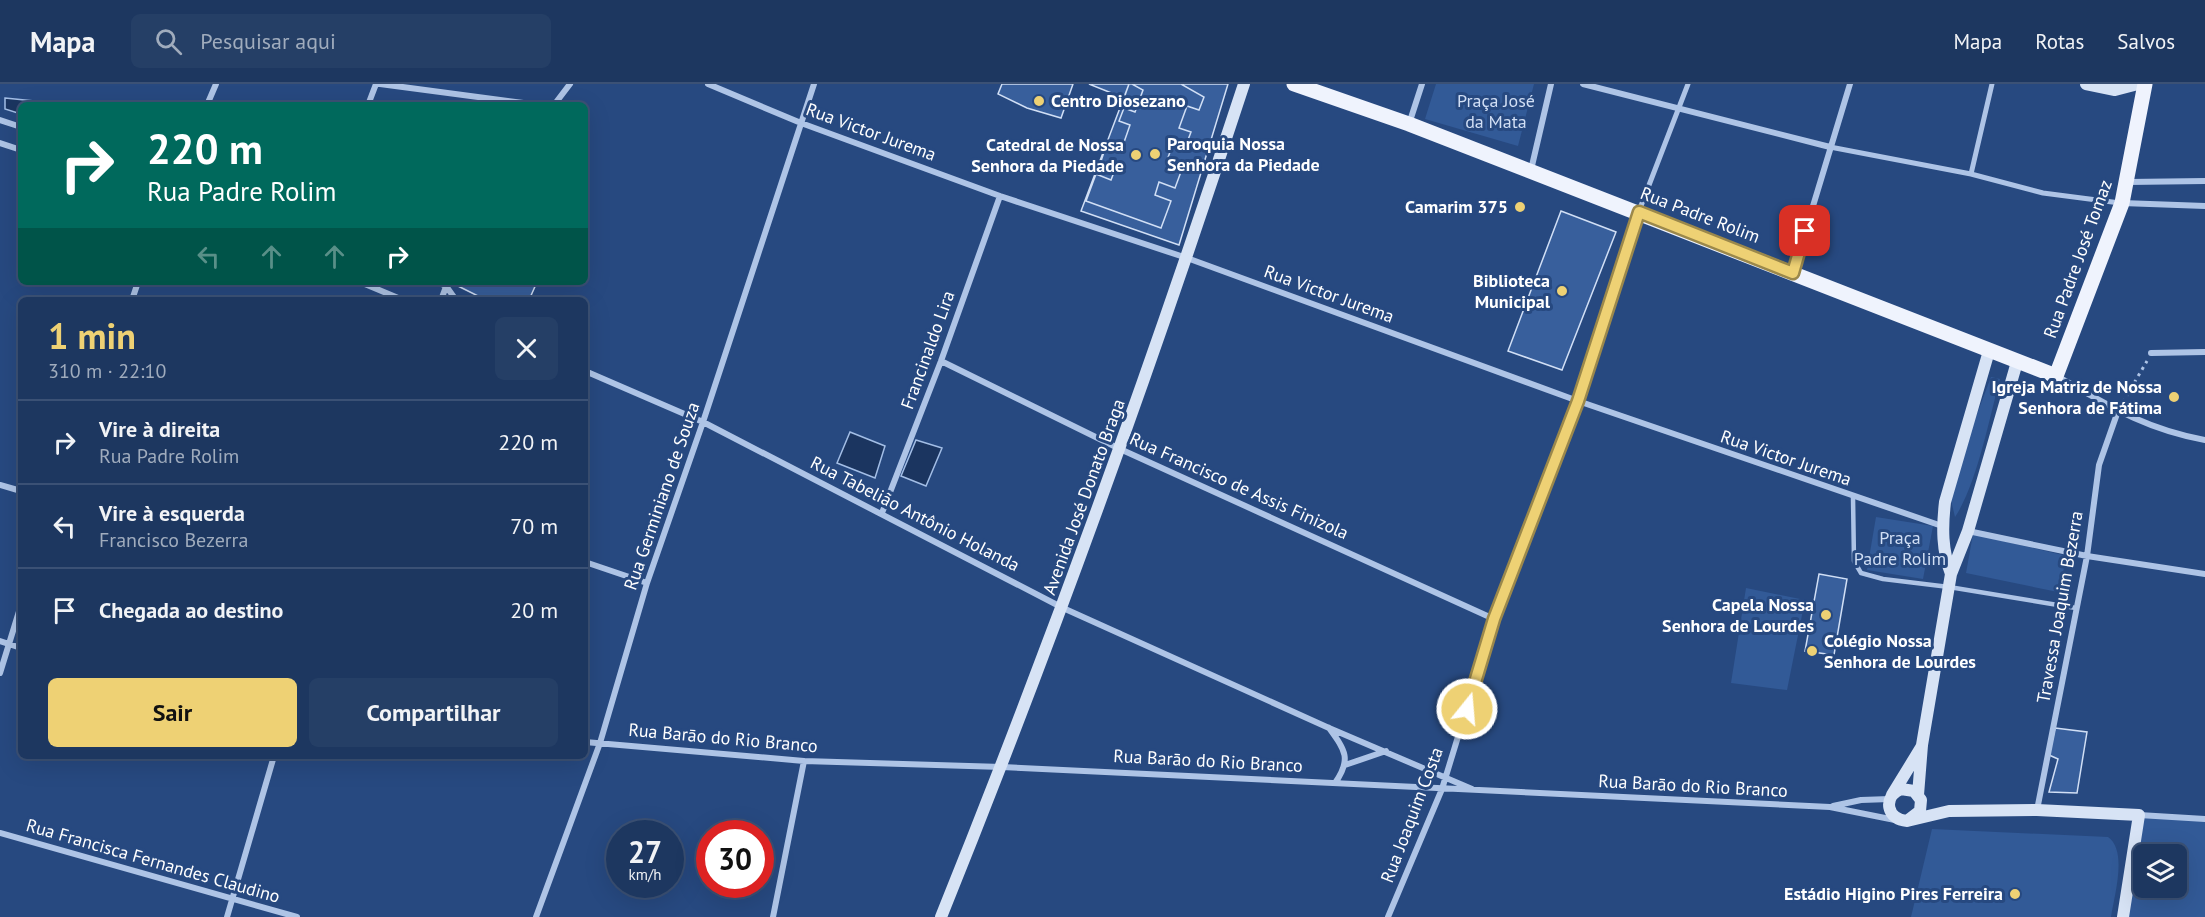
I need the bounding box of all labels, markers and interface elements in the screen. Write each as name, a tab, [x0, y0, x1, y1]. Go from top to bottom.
search box	[131, 14, 551, 68]
text: Mapa	[30, 23, 95, 60]
icon: search	[152, 25, 185, 58]
text: Pesquisar aqui	[200, 27, 336, 55]
text: Mapa	[1953, 28, 2002, 55]
text: Rotas	[2035, 28, 2084, 55]
text: Salvos	[2117, 28, 2175, 55]
place label: Centro Diosezano	[1051, 89, 1186, 112]
park label: Praça José da Mata	[1457, 89, 1535, 133]
marker: Centro Diosezano	[1032, 94, 1046, 108]
street label: Rua Victor Jurema	[803, 97, 939, 166]
text: 220 m	[147, 121, 263, 176]
icon: right	[48, 126, 126, 204]
place label: Paroquia Nossa Senhora da Piedade	[1167, 132, 1320, 176]
place label: Catedral de Nossa Senhora da Piedade	[971, 133, 1124, 177]
marker: Paroquia Nossa Senhora da Piedade	[1148, 147, 1162, 161]
marker: Catedral de Nossa Senhora da Piedade	[1129, 148, 1143, 162]
text: Rua Padre Rolim	[147, 174, 336, 208]
street label: Rua Padre José Tomaz	[2038, 176, 2117, 341]
street label: Rua Padre Rolim	[1637, 181, 1763, 248]
place label: Camarim 375	[1405, 195, 1508, 218]
marker: Camarim 375	[1513, 200, 1527, 214]
pin	[1779, 205, 1830, 256]
icon: arrive	[1788, 214, 1821, 247]
icon: left	[192, 240, 225, 273]
icon: ahead	[255, 240, 288, 273]
icon: ahead	[318, 240, 351, 273]
icon: right	[381, 240, 414, 273]
street label: Rua Victor Jurema	[1261, 259, 1397, 328]
place label: Biblioteca Municipal	[1473, 269, 1551, 313]
marker: Biblioteca Municipal	[1555, 284, 1569, 298]
street label: Francinaldo Lira	[895, 287, 960, 412]
text: 1 min	[48, 312, 136, 359]
button: close	[495, 317, 558, 380]
text: 310 m · 22:10	[48, 358, 166, 384]
place label: Igreja Matriz de Nossa Senhora de Fátima	[1991, 375, 2162, 419]
marker: Igreja Matriz de Nossa Senhora de Fátima	[2167, 390, 2181, 404]
street label: Avenida José Donato Braga	[1037, 396, 1130, 598]
street label: Rua Germiniano de Souza	[619, 399, 704, 593]
text: Vire à direita	[99, 415, 220, 443]
street label: Rua Victor Jurema	[1718, 424, 1855, 491]
icon: right	[48, 426, 81, 459]
street label: Rua Francisco de Assis Finizola	[1126, 427, 1352, 544]
text: 220 m	[498, 428, 558, 456]
text: Rua Padre Rolim	[99, 443, 239, 469]
street label: Rua Tabelião Antônio Holanda	[807, 451, 1024, 576]
text: Vire à esquerda	[99, 499, 245, 527]
street label: Travessa Joaquim Bezerra	[2031, 509, 2088, 705]
icon: left	[48, 510, 81, 543]
text: 70 m	[510, 512, 558, 540]
park label: Praça Padre Rolim	[1854, 526, 1946, 570]
text: Francisco Bezerra	[99, 527, 248, 553]
place label: Capela Nossa Senhora de Lourdes	[1662, 593, 1814, 637]
icon: arrive	[48, 594, 81, 627]
text: Chegada ao destino	[99, 596, 283, 624]
text: 20 m	[510, 596, 558, 624]
marker: Capela Nossa Senhora de Lourdes	[1819, 608, 1833, 622]
place label: Colégio Nossa Senhora de Lourdes	[1824, 629, 1976, 673]
marker: Colégio Nossa Senhora de Lourdes	[1805, 644, 1819, 658]
position arrow	[1435, 677, 1499, 741]
button: Sair	[48, 678, 297, 747]
button: Compartilhar	[309, 678, 558, 747]
street label: Rua Barāo do Rio Branco	[628, 718, 819, 757]
street label: Rua Barāo do Rio Branco	[1113, 744, 1303, 777]
street label: Rua Joaquim Costa	[1375, 744, 1448, 886]
street label: Rua Barāo do Rio Branco	[1598, 769, 1788, 802]
street label: Rua Francisca Fernandes Claudino	[24, 813, 283, 908]
speed limit sign: 30	[696, 820, 774, 898]
text: 27	[628, 832, 662, 871]
map controls	[2133, 844, 2187, 898]
button: layers	[2133, 844, 2187, 898]
text: km/h	[629, 865, 661, 884]
place label: Estádio Higino Pires Ferreira	[1784, 882, 2003, 905]
marker: Estádio Higino Pires Ferreira	[2008, 887, 2022, 901]

